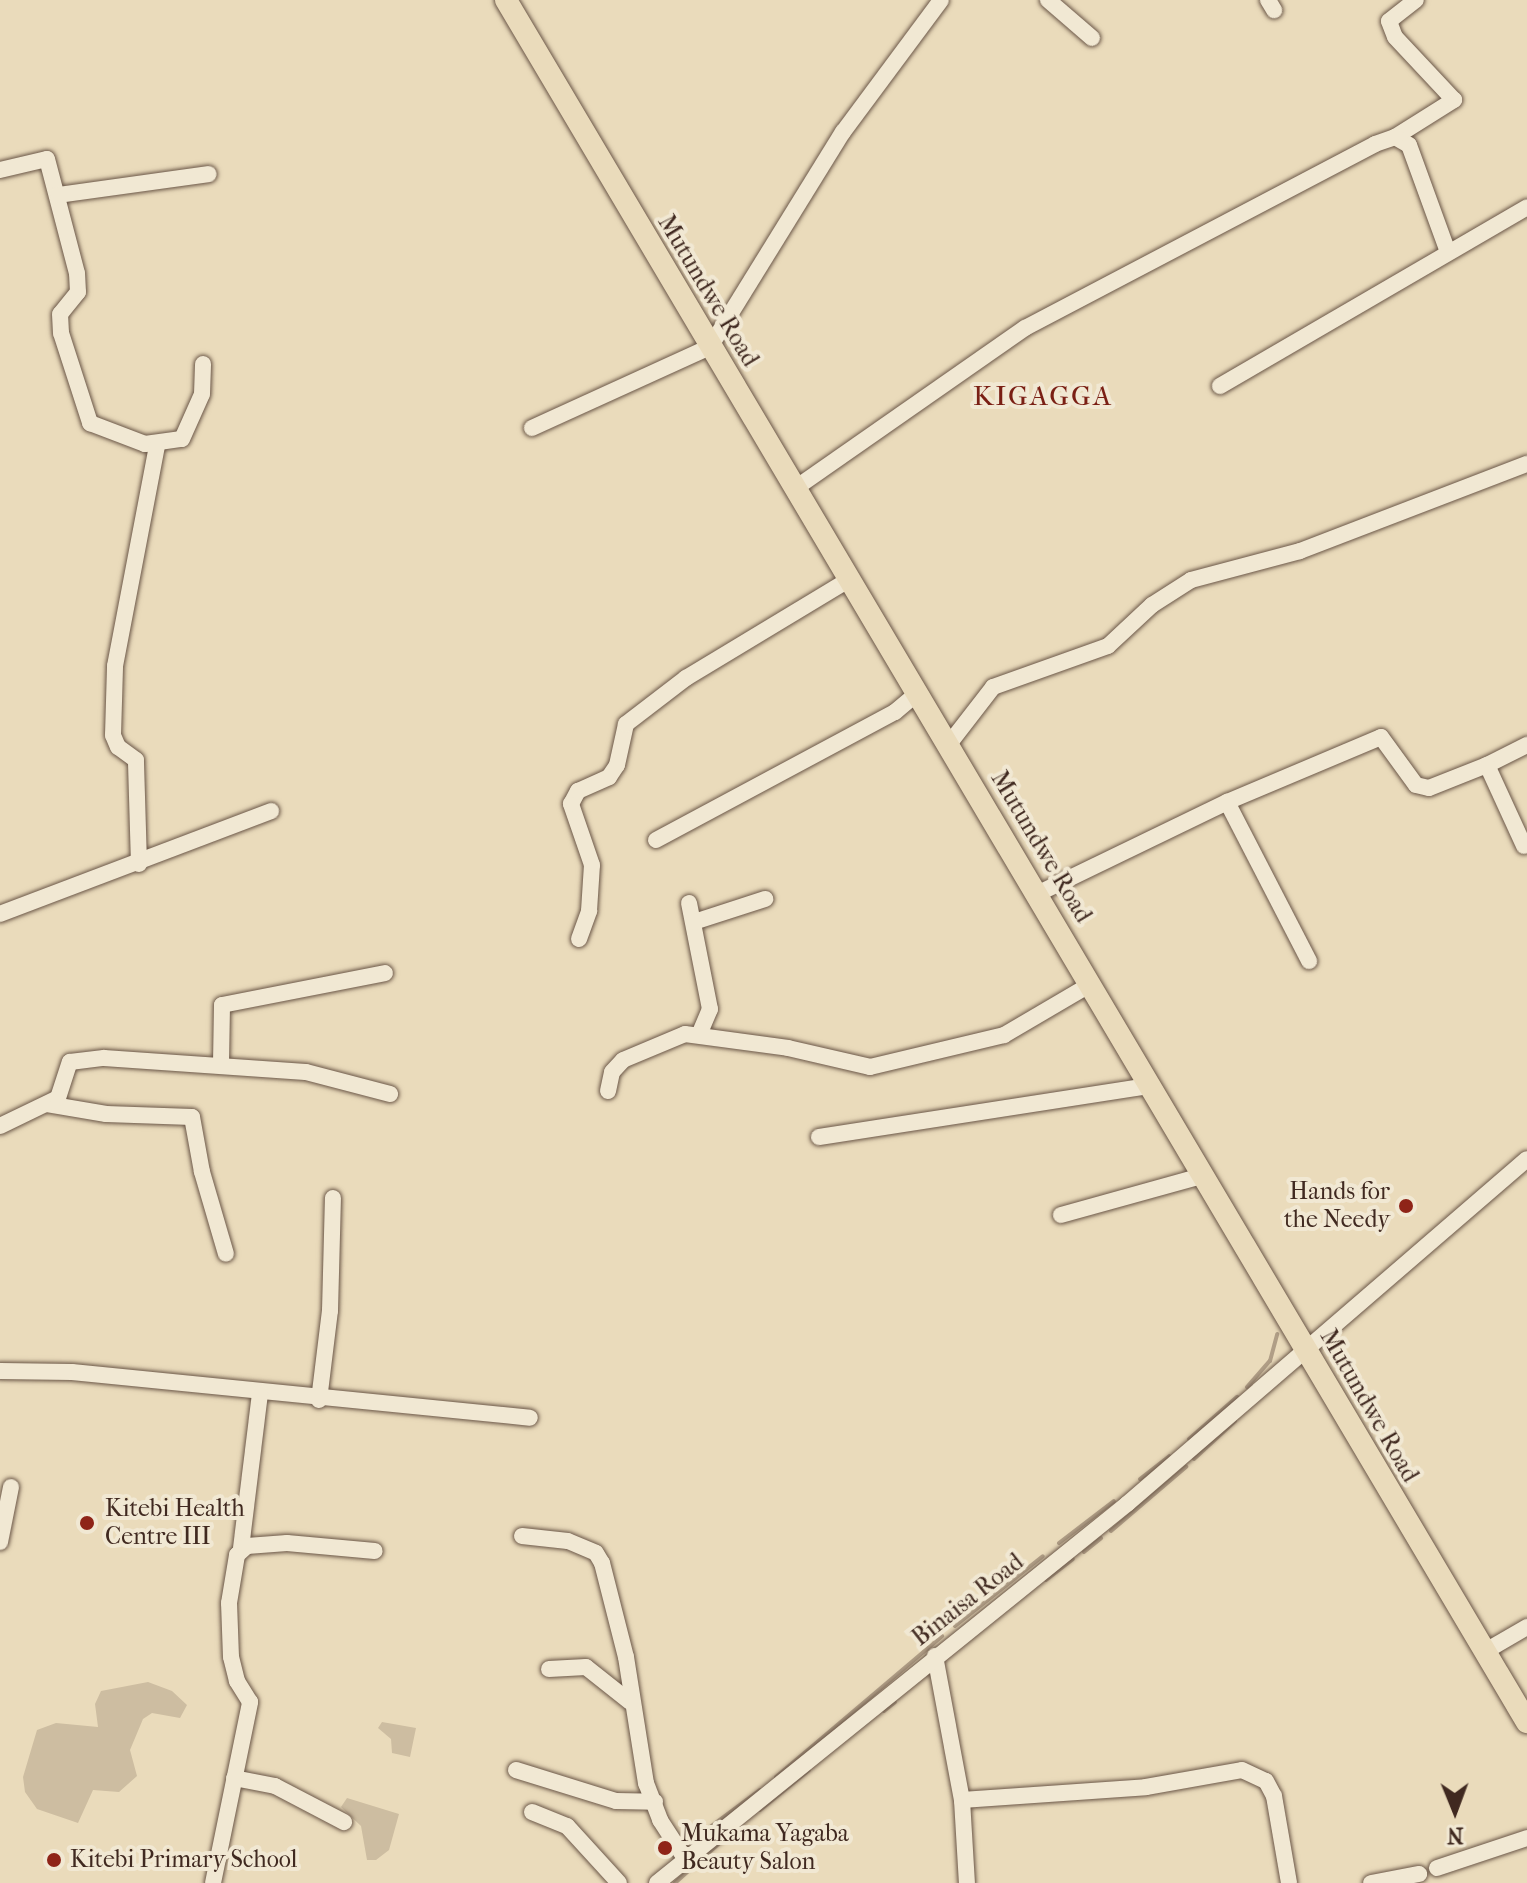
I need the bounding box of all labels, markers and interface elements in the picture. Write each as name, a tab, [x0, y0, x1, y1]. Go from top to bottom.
street label: Mutundwe Road	[651, 210, 765, 372]
district label: KIGAGGA	[973, 379, 1113, 413]
street label: Mutundwe Road	[984, 766, 1098, 928]
place label: Hands for the Needy	[1284, 1178, 1390, 1234]
marker: Hands for the Needy	[1397, 1197, 1415, 1215]
street label: Mutundwe Road	[1314, 1324, 1424, 1488]
place label: Kitebi Health Centre III	[105, 1495, 245, 1551]
marker: Kitebi Health Centre III	[76, 1512, 98, 1534]
street label: Binaisa Road	[907, 1548, 1029, 1652]
north arrow	[1415, 1771, 1495, 1851]
place label: Mukama Yagaba Beauty Salon	[681, 1820, 849, 1876]
text: N	[1447, 1822, 1464, 1848]
marker: Mukama Yagaba Beauty Salon	[656, 1839, 674, 1857]
place label: Kitebi Primary School	[70, 1846, 297, 1874]
marker: Kitebi Primary School	[45, 1851, 63, 1869]

